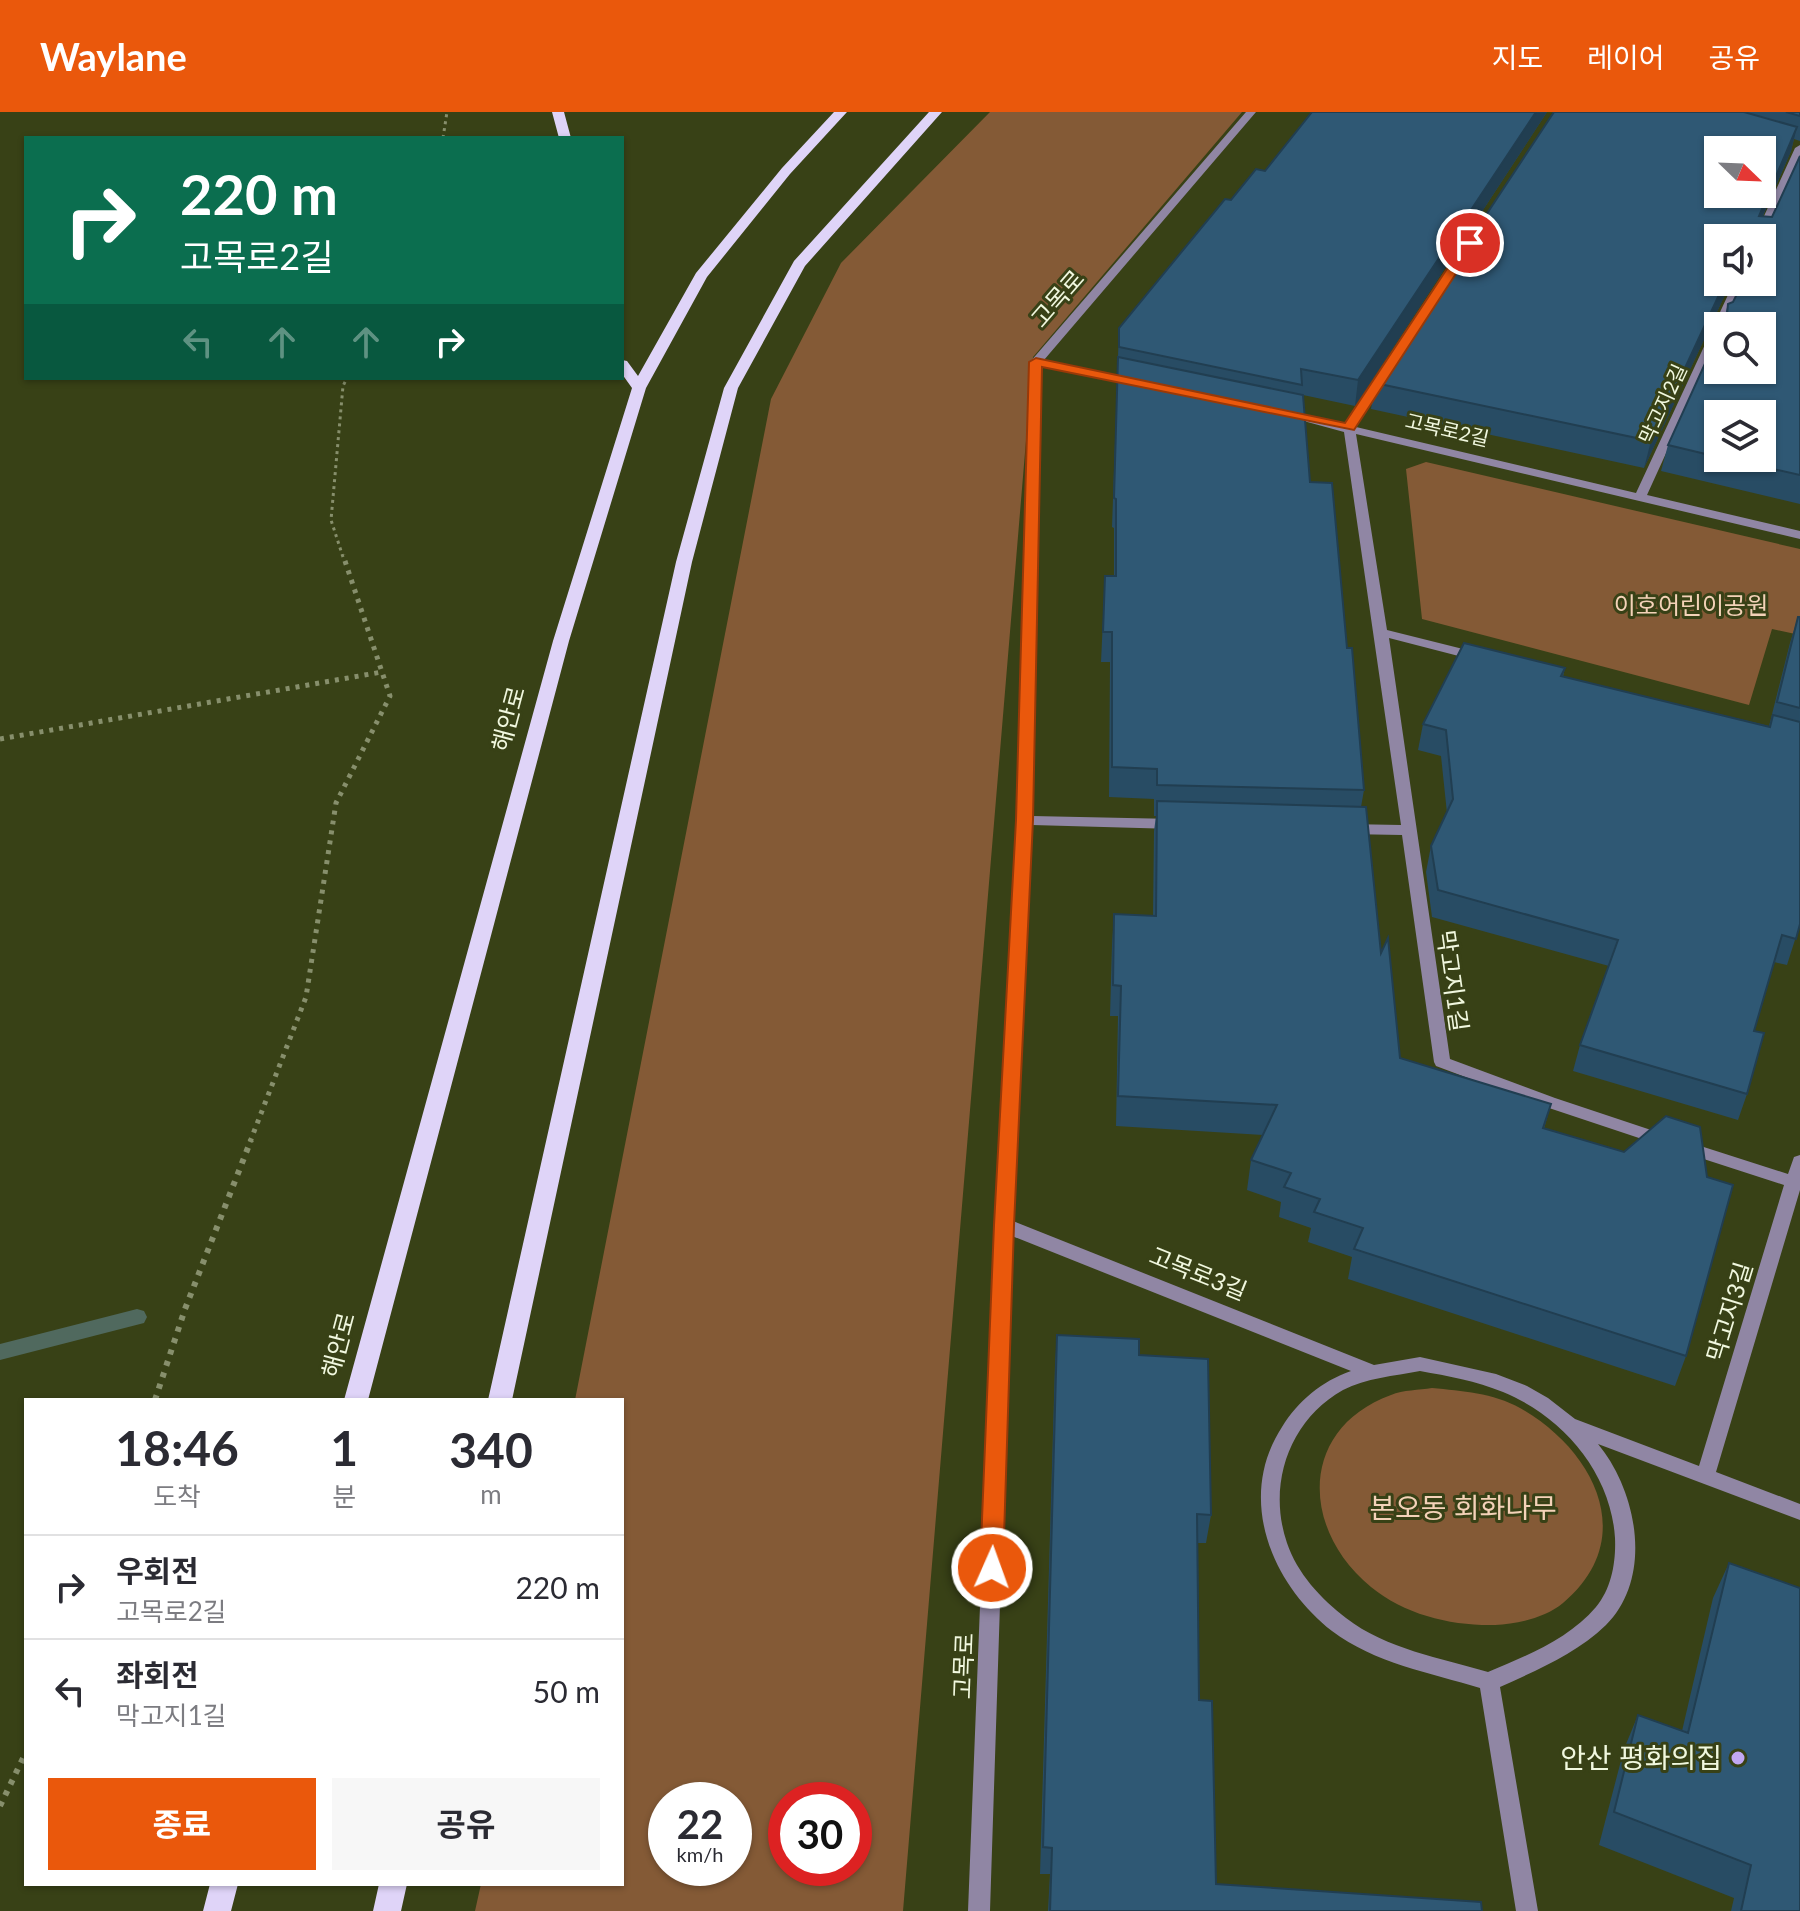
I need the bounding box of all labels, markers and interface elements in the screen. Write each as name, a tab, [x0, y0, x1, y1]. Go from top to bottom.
text: Waylane	[40, 33, 187, 79]
text: 지도	[1492, 40, 1543, 74]
text: 레이어	[1587, 40, 1664, 74]
text: 공유	[1708, 40, 1760, 74]
north arrow	[1704, 136, 1776, 208]
map controls	[1704, 136, 1776, 472]
text: 220 m	[180, 160, 338, 227]
icon: right	[48, 168, 152, 272]
pin	[1436, 209, 1504, 277]
icon: arrive	[1448, 221, 1492, 265]
button: sound	[1704, 224, 1776, 296]
text: 고목로2길	[180, 234, 333, 278]
street label: 고목로	[1024, 264, 1090, 333]
button: search	[1704, 312, 1776, 384]
icon: left	[176, 320, 220, 364]
icon: ahead	[260, 320, 304, 364]
icon: ahead	[344, 320, 388, 364]
icon: right	[428, 320, 472, 364]
street label: 막고지2길	[1633, 360, 1691, 447]
button: layers	[1704, 400, 1776, 472]
street label: 고목로2길	[1403, 408, 1491, 450]
park label: 이호어린이공원	[1614, 590, 1768, 619]
street label: 해안로	[485, 683, 530, 754]
street label: 막고지1길	[1432, 928, 1475, 1033]
street label: 고목로3길	[1146, 1240, 1251, 1305]
street label: 막고지3길	[1700, 1258, 1757, 1365]
street label: 해안로	[315, 1309, 360, 1380]
text: 18:46	[115, 1419, 239, 1476]
text: 1	[330, 1419, 358, 1476]
text: 340	[449, 1421, 533, 1478]
text: m	[480, 1478, 502, 1510]
text: 도착	[153, 1480, 201, 1512]
text: 분	[332, 1480, 356, 1512]
park label: 본오동 회화나무	[1369, 1490, 1557, 1524]
position arrow	[950, 1526, 1034, 1610]
text: 우회전	[116, 1552, 199, 1588]
icon: right	[48, 1565, 92, 1609]
text: 220 m	[515, 1569, 600, 1605]
text: 고목로2길	[116, 1595, 227, 1627]
street label: 고목로	[947, 1632, 978, 1700]
text: 좌회전	[116, 1656, 199, 1692]
icon: left	[48, 1669, 92, 1713]
text: 50 m	[533, 1673, 600, 1709]
text: 막고지1길	[116, 1699, 227, 1731]
place label: 안산 평화의집	[1560, 1740, 1722, 1774]
marker: 안산 평화의집	[1729, 1749, 1747, 1767]
button: 종료	[48, 1778, 316, 1870]
button: 공유	[332, 1778, 600, 1870]
speed limit sign: 30	[768, 1782, 872, 1886]
text: 22	[677, 1800, 723, 1848]
text: km/h	[677, 1842, 723, 1866]

